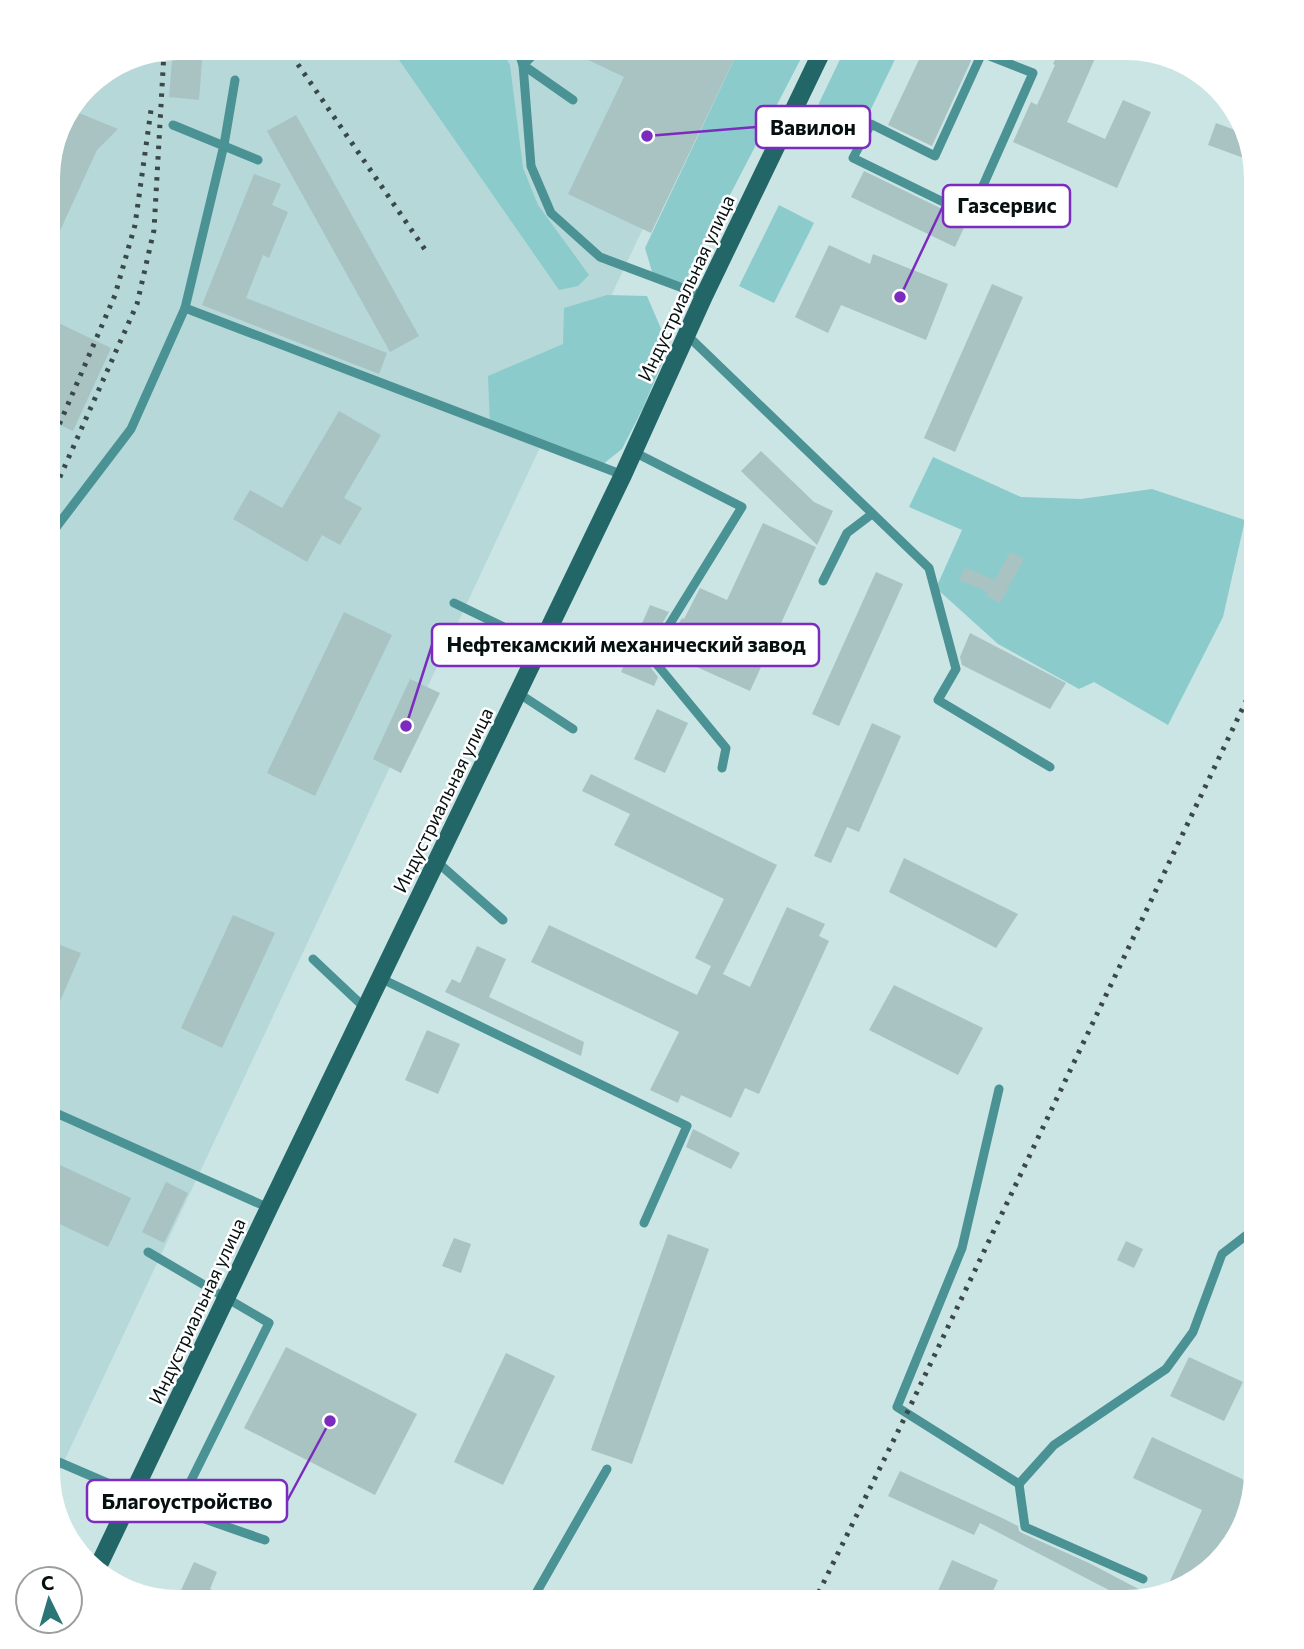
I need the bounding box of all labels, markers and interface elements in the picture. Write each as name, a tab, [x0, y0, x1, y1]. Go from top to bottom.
callout: Вавилон	[756, 106, 870, 148]
text: Вавилон	[770, 114, 856, 139]
callout: Газсервис	[943, 185, 1070, 227]
street label: Индустриальная улица	[632, 191, 739, 385]
text: Газсервис	[957, 192, 1057, 217]
callout: Нефтекамский механический завод	[432, 624, 819, 666]
text: Нефтекамский механический завод	[446, 631, 806, 656]
street label: Индустриальная улица	[388, 704, 497, 896]
street label: Индустриальная улица	[143, 1214, 250, 1408]
callout: Благоустройство	[87, 1480, 287, 1522]
text: Благоустройство	[101, 1488, 273, 1513]
north arrow	[14, 1565, 84, 1635]
text: С	[40, 1571, 55, 1595]

